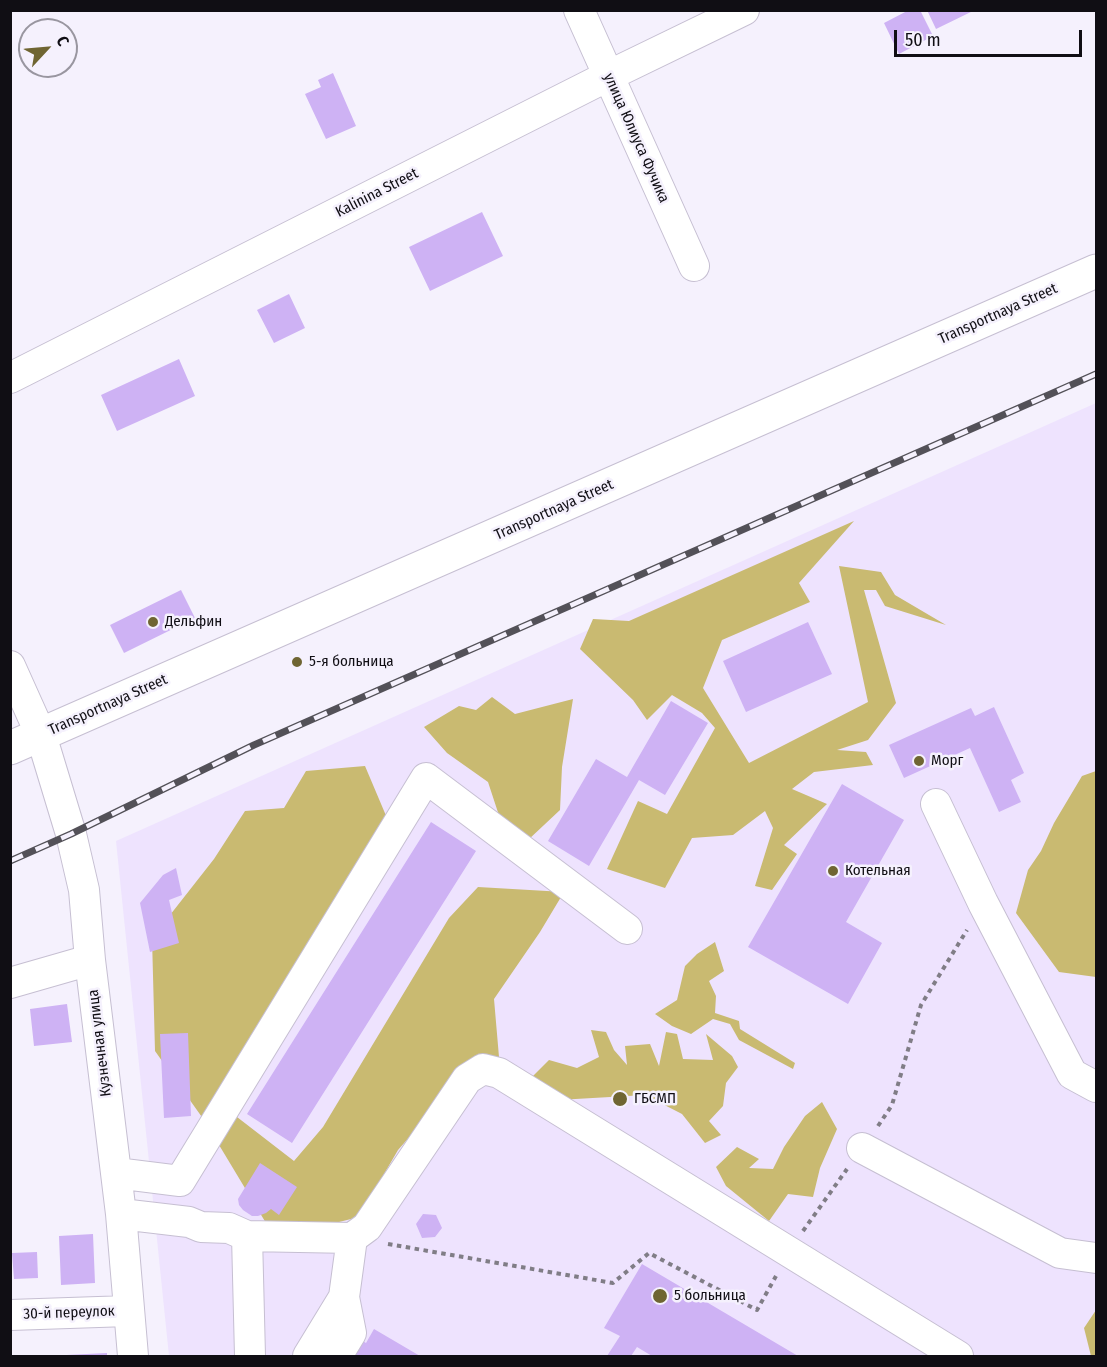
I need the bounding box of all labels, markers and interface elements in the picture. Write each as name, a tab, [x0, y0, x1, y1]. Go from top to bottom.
north arrow	[18, 18, 78, 78]
scale bar	[897, 18, 1084, 56]
text: 50 m	[905, 29, 941, 51]
text: С	[52, 33, 73, 49]
street label: улица Юлиуса Фучика	[599, 70, 673, 206]
street label: Kalinina Street	[333, 165, 421, 221]
street label: Transportnaya Street	[936, 280, 1060, 348]
street label: Transportnaya Street	[492, 476, 616, 544]
place label: Дельфин	[165, 613, 222, 631]
marker: Дельфин	[146, 615, 160, 629]
place label: 5-я больница	[309, 653, 394, 671]
marker: 5-я больница	[290, 655, 304, 669]
street label: Transportnaya Street	[46, 671, 170, 739]
place label: Морг	[931, 752, 963, 770]
marker: Морг	[912, 754, 926, 768]
place label: Котельная	[845, 862, 911, 880]
marker: Котельная	[826, 864, 840, 878]
street label: Кузнечная улица	[84, 988, 116, 1098]
marker: ГБСМП	[611, 1090, 629, 1108]
place label: ГБСМП	[634, 1090, 676, 1108]
marker: 5 больница	[651, 1287, 669, 1305]
place label: 5 больница	[674, 1287, 746, 1305]
street label: 30-й переулок	[23, 1302, 115, 1324]

